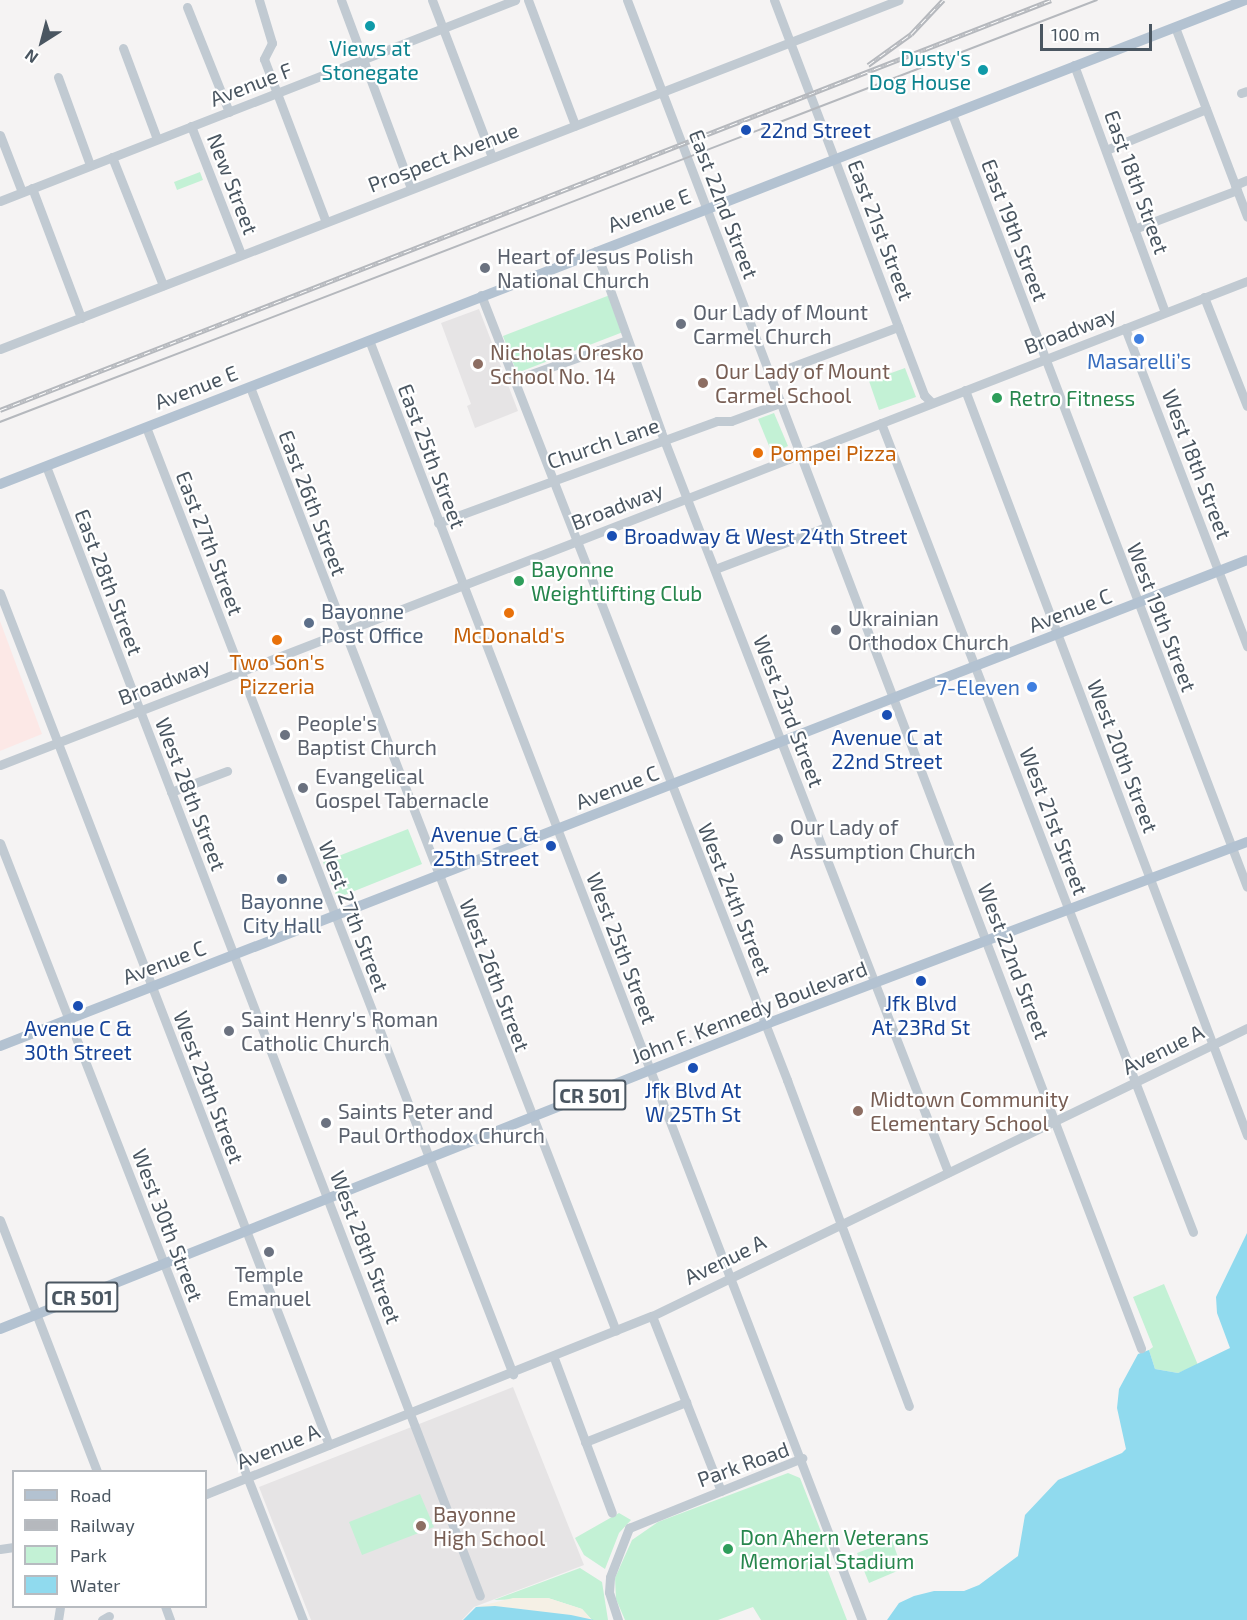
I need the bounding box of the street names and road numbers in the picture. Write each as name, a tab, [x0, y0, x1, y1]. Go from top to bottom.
street label: Avenue F	[206, 57, 296, 111]
street label: East 18th Street	[1099, 107, 1175, 257]
street label: Prospect Avenue	[364, 117, 522, 197]
street label: East 22nd Street	[684, 126, 764, 282]
street label: New Street	[202, 130, 264, 238]
street label: East 19th Street	[976, 155, 1054, 305]
street label: East 21st Street	[843, 156, 919, 304]
street label: Avenue E	[604, 183, 694, 237]
street label: Broadway	[1020, 301, 1120, 359]
street label: Avenue E	[151, 360, 241, 414]
street label: East 25th Street	[393, 380, 471, 532]
street label: West 18th Street	[1157, 385, 1237, 543]
street label: Church Lane	[543, 412, 663, 474]
street label: East 26th Street	[274, 427, 352, 579]
street label: East 27th Street	[171, 467, 249, 619]
street label: Broadway	[567, 477, 667, 535]
street label: East 28th Street	[70, 505, 148, 659]
street label: West 19th Street	[1122, 539, 1202, 695]
street label: Avenue C	[1025, 583, 1115, 637]
street label: West 23rd Street	[748, 631, 830, 791]
street label: Broadway	[114, 652, 214, 710]
street label: West 20th Street	[1082, 676, 1164, 836]
street label: West 28th Street	[150, 714, 232, 874]
street label: West 21st Street	[1014, 744, 1094, 898]
street label: Avenue C	[572, 760, 662, 814]
street label: West 24th Street	[693, 819, 777, 979]
street label: West 27th Street	[314, 837, 394, 995]
street label: West 25th Street	[581, 869, 663, 1027]
street label: West 22nd Street	[973, 879, 1055, 1043]
street label: West 26th Street	[454, 895, 536, 1055]
street label: Avenue C	[119, 935, 209, 989]
street label: John F. Kennedy Boulevard	[627, 955, 871, 1069]
street label: West 29th Street	[168, 1007, 250, 1167]
street label: Avenue A	[1118, 1018, 1208, 1080]
road number: CR 501	[552, 1078, 628, 1112]
street label: West 30th Street	[127, 1145, 209, 1305]
street label: West 28th Street	[325, 1167, 407, 1327]
street label: Avenue A	[680, 1228, 770, 1290]
road number: CR 501	[44, 1280, 119, 1314]
street label: Avenue A	[232, 1418, 324, 1474]
street label: Park Road	[694, 1436, 792, 1492]

